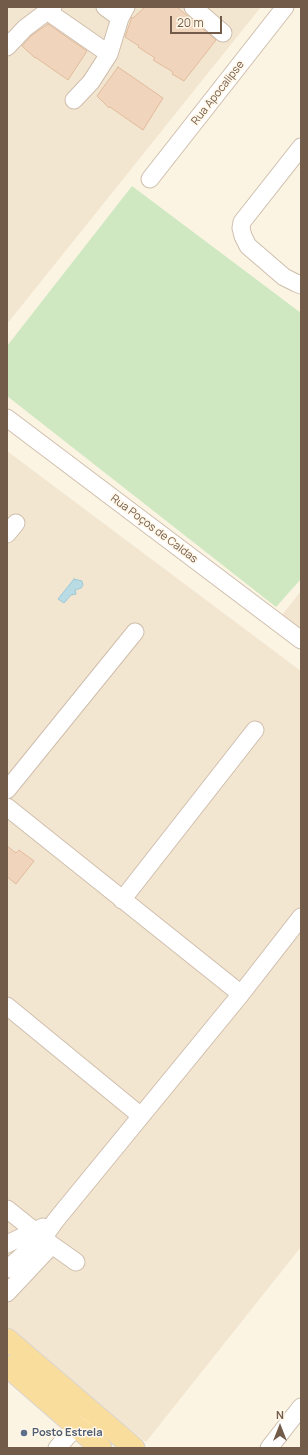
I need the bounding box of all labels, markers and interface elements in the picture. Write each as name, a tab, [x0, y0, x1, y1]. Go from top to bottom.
scale bar	[172, 8, 224, 34]
text: 20 m	[177, 14, 204, 31]
street label: Rua Apocalipse	[189, 58, 247, 128]
street label: Rua Poços de Caldas	[108, 492, 200, 566]
north arrow	[260, 1407, 300, 1447]
text: N	[276, 1407, 284, 1422]
place label: Posto Estrela	[32, 1426, 102, 1440]
marker: Posto Estrela	[19, 1428, 29, 1438]

